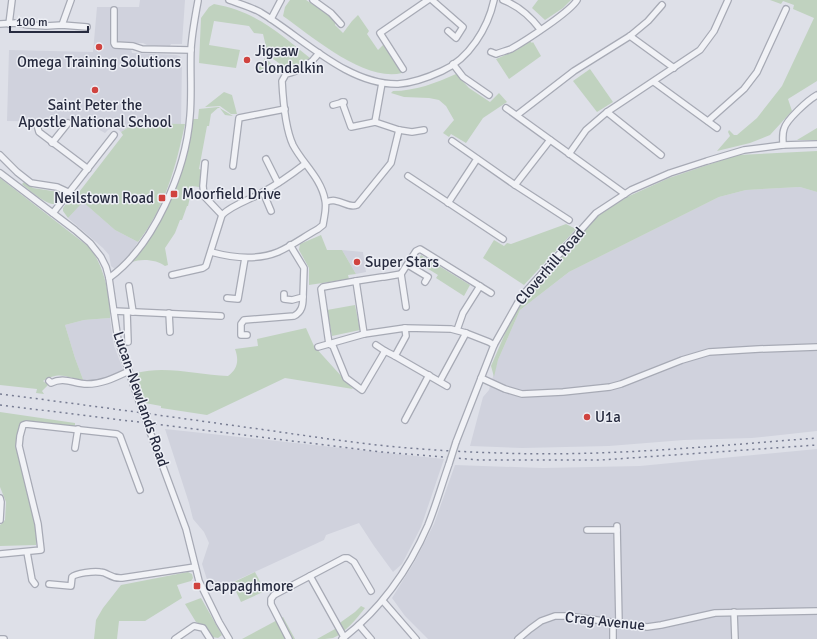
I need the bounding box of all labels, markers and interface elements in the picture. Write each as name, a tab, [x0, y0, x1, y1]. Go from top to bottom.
scale bar	[10, 8, 88, 34]
text: 100 m	[16, 15, 48, 30]
marker: Omega Training Solutions	[94, 42, 104, 52]
place label: Jigsaw Clondalkin	[255, 42, 324, 77]
place label: Omega Training Solutions	[17, 53, 181, 71]
marker: Jigsaw Clondalkin	[242, 55, 252, 65]
marker: Saint Peter the Apostle National School	[90, 85, 100, 95]
place label: Saint Peter the Apostle National School	[18, 96, 172, 131]
place label: Moorfield Drive	[182, 185, 281, 203]
place label: Neilstown Road	[54, 189, 154, 207]
marker: Moorfield Drive	[169, 189, 179, 199]
marker: Neilstown Road	[157, 193, 167, 203]
street label: Cloverhill Road	[511, 224, 589, 308]
place label: Super Stars	[365, 253, 440, 271]
marker: Super Stars	[352, 257, 362, 267]
street label: Lucan-Newlands Road	[109, 329, 173, 469]
place label: U1a	[595, 408, 621, 426]
marker: U1a	[582, 412, 592, 422]
place label: Cappaghmore	[205, 577, 294, 595]
marker: Cappaghmore	[192, 581, 202, 591]
street label: Crag Avenue	[564, 608, 646, 634]

